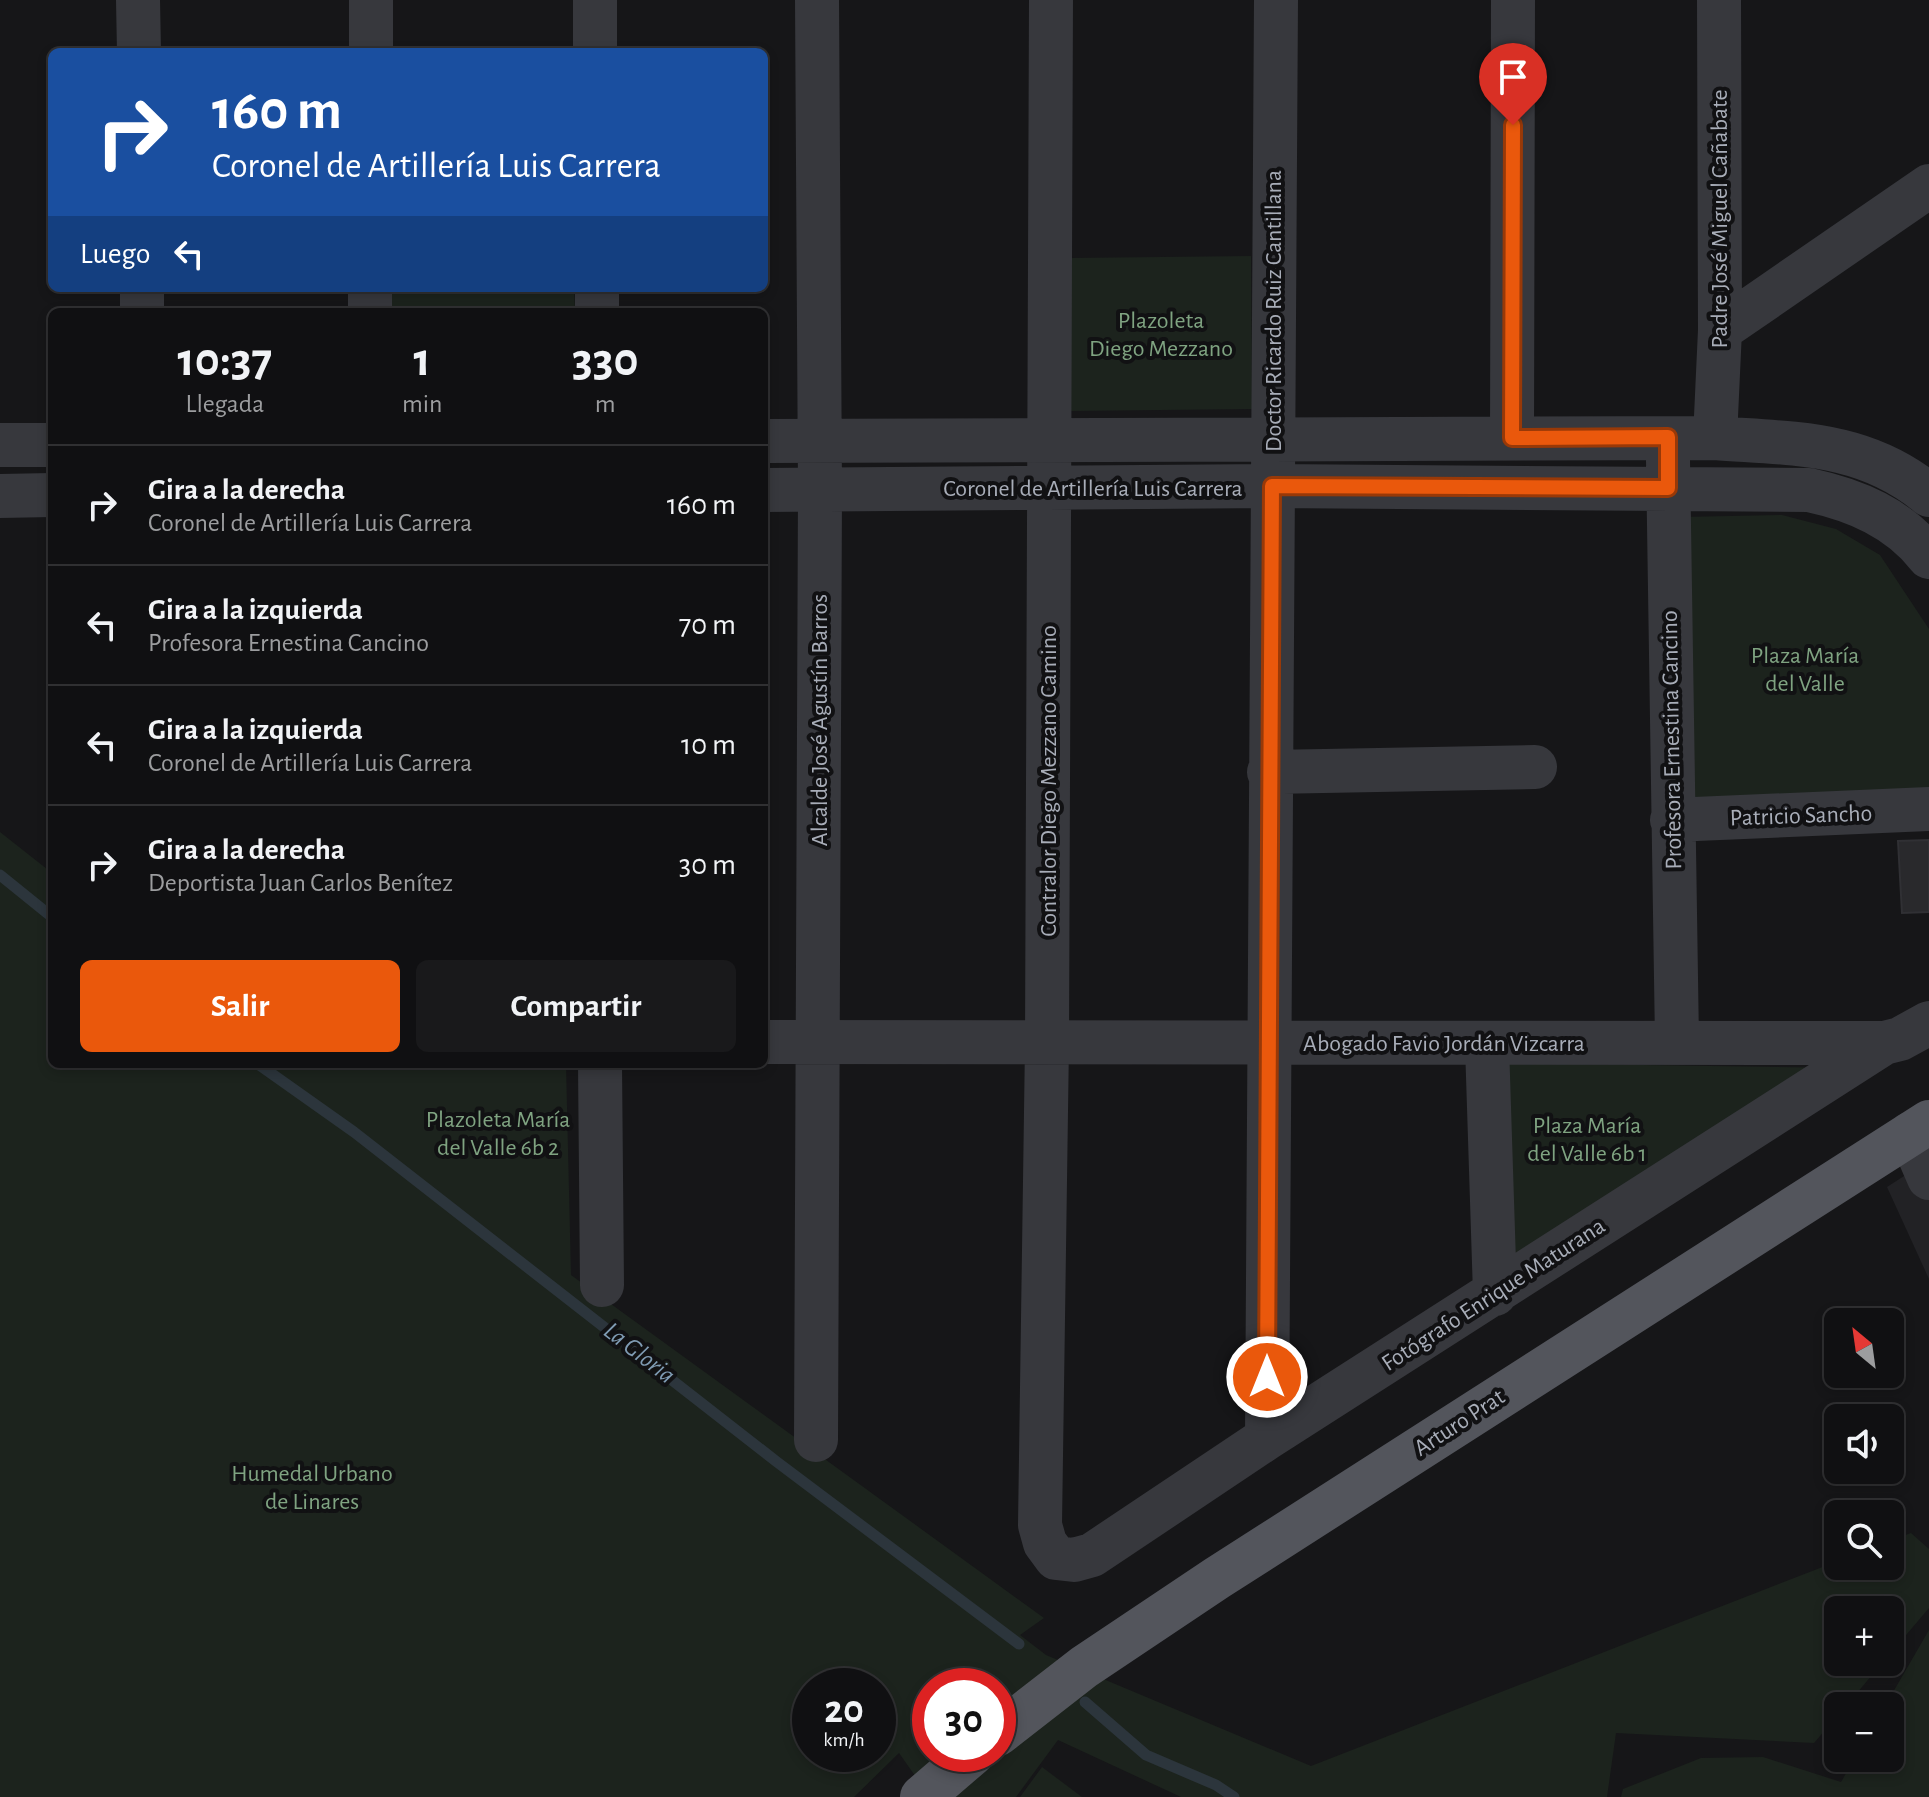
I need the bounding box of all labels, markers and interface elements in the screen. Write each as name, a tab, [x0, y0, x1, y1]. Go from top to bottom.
pin	[1479, 43, 1547, 125]
icon: arrive	[1491, 55, 1535, 99]
icon: right	[80, 80, 184, 184]
text: 160 m	[212, 83, 342, 139]
street label: Padre José Miguel Cañabate	[1708, 90, 1732, 348]
text: Coronel de Artillería Luis Carrera	[212, 148, 661, 184]
street label: Doctor Ricardo Ruiz Cantillana	[1262, 170, 1286, 452]
icon: left	[167, 232, 211, 276]
text: Luego	[80, 239, 151, 269]
park label: Plazoleta Diego Mezzano	[1089, 309, 1233, 361]
text: 10:37	[178, 337, 272, 385]
text: 1	[414, 337, 431, 385]
text: 330	[572, 337, 638, 385]
text: Llegada	[186, 391, 264, 417]
text: min	[402, 391, 442, 417]
text: m	[595, 391, 616, 417]
text: Gira a la derecha	[148, 475, 345, 505]
street label: Coronel de Artillería Luis Carrera	[943, 477, 1243, 501]
icon: right	[80, 483, 124, 527]
text: 160 m	[667, 490, 736, 520]
text: Coronel de Artillería Luis Carrera	[148, 510, 472, 536]
street label: Alcalde José Agustín Barros	[808, 594, 832, 846]
text: Gira a la izquierda	[148, 595, 363, 625]
icon: left	[80, 603, 124, 647]
text: 70 m	[679, 610, 736, 640]
street label: Profesora Ernestina Cancino	[1658, 610, 1686, 870]
street label: Contralor Diego Mezzano Camino	[1037, 625, 1061, 937]
text: Profesora Ernestina Cancino	[148, 630, 429, 656]
park label: Plaza María del Valle	[1751, 644, 1859, 696]
text: Gira a la izquierda	[148, 715, 363, 745]
icon: left	[80, 723, 124, 767]
text: 10 m	[681, 730, 736, 760]
text: Coronel de Artillería Luis Carrera	[148, 750, 472, 776]
street label: Patricio Sancho	[1729, 802, 1873, 830]
text: Gira a la derecha	[148, 835, 345, 865]
icon: right	[80, 843, 124, 887]
text: 30 m	[679, 850, 736, 880]
text: Deportista Juan Carlos Benítez	[148, 870, 453, 896]
button: Salir	[80, 960, 400, 1052]
button: Compartir	[416, 960, 736, 1052]
street label: Abogado Favio Jordán Vizcarra	[1303, 1032, 1585, 1056]
park label: Plazoleta María del Valle 6b 2	[426, 1108, 570, 1160]
park label: Plaza María del Valle 6b 1	[1527, 1114, 1647, 1166]
street label: Fotógrafo Enrique Maturana	[1378, 1214, 1609, 1376]
north arrow	[1824, 1308, 1904, 1388]
map controls	[1824, 1308, 1904, 1772]
water label: La Gloria	[599, 1317, 680, 1388]
position arrow	[1225, 1335, 1309, 1419]
street label: Arturo Prat	[1410, 1385, 1510, 1461]
button: sound	[1824, 1404, 1904, 1484]
park label: Humedal Urbano de Linares	[231, 1462, 393, 1514]
button: search	[1824, 1500, 1904, 1580]
button: +	[1824, 1596, 1904, 1676]
speed limit sign: 30	[912, 1668, 1016, 1772]
text: 20	[824, 1690, 864, 1730]
button: −	[1824, 1692, 1904, 1772]
text: km/h	[823, 1730, 865, 1750]

